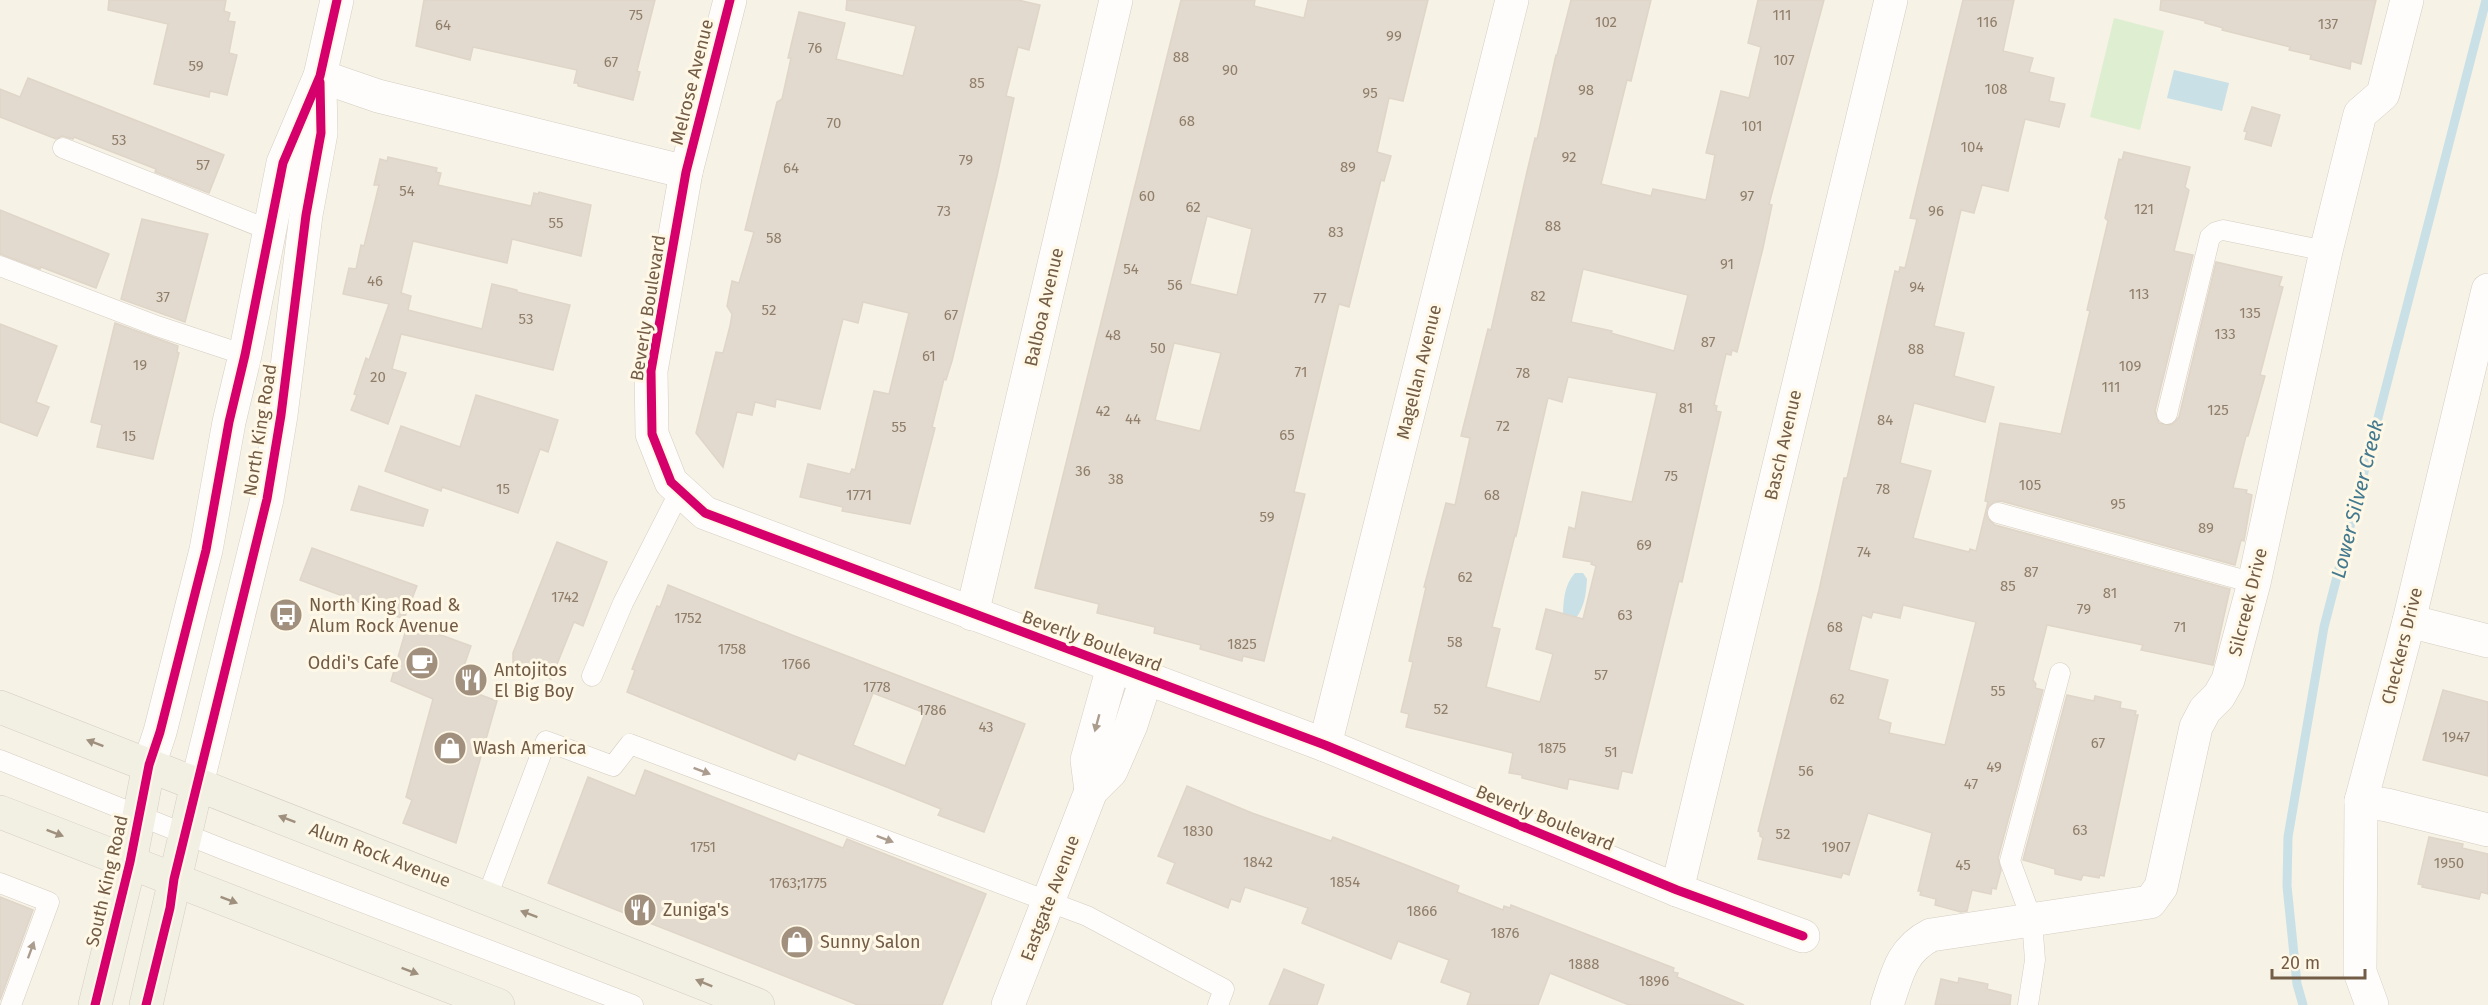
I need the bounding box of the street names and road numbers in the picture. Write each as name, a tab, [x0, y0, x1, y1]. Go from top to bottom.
street label: Melrose Avenue	[666, 17, 718, 147]
street label: Beverly Boulevard	[626, 234, 670, 382]
street label: Balboa Avenue	[1020, 245, 1068, 369]
street label: Magellan Avenue	[1392, 302, 1446, 442]
street label: North King Road	[239, 362, 281, 498]
street label: Basch Avenue	[1760, 388, 1806, 502]
street label: Silcreek Drive	[2224, 546, 2272, 658]
street label: Checkers Drive	[2377, 585, 2427, 707]
street label: Beverly Boulevard	[1019, 605, 1165, 677]
street label: Beverly Boulevard	[1473, 780, 1617, 856]
street label: South King Road	[81, 813, 133, 949]
street label: Alum Rock Avenue	[306, 818, 454, 892]
street label: Eastgate Avenue	[1016, 832, 1084, 964]

